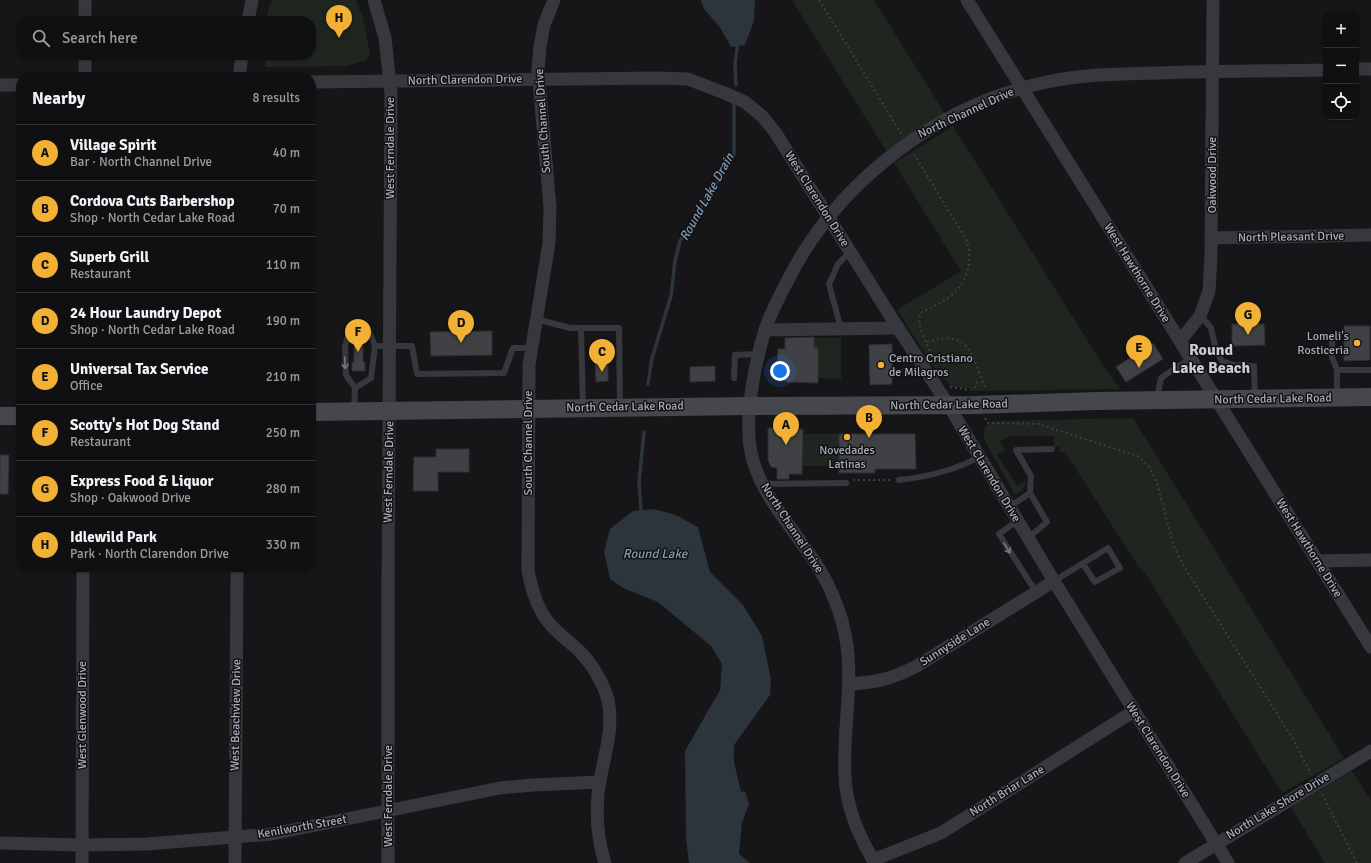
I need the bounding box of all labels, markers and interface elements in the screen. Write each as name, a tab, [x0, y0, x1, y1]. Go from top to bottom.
pin: H	[326, 5, 352, 38]
map controls	[1323, 12, 1359, 120]
button: +	[1323, 12, 1359, 48]
search box	[16, 16, 316, 60]
icon: search	[30, 27, 52, 49]
text: Search here	[62, 29, 138, 47]
button: −	[1323, 48, 1359, 84]
street label: South Channel Drive	[532, 68, 554, 174]
street label: North Clarendon Drive	[408, 72, 522, 88]
street label: North Channel Drive	[916, 84, 1016, 142]
button: locate	[1323, 84, 1359, 120]
text: Nearby	[32, 88, 85, 109]
text: 8 results	[252, 90, 300, 106]
street label: West Ferndale Drive	[383, 97, 398, 199]
text: Village Spirit	[70, 136, 156, 154]
street label: Oakwood Drive	[1205, 137, 1220, 213]
text: A	[41, 145, 49, 161]
text: 40 m	[273, 145, 300, 161]
street label: West Clarendon Drive	[781, 148, 853, 250]
water label: Round Lake Drain	[676, 150, 738, 244]
text: Bar · North Channel Drive	[70, 154, 212, 170]
text: Cordova Cuts Barbershop	[70, 192, 234, 210]
text: B	[41, 201, 49, 217]
text: 70 m	[273, 201, 300, 217]
text: Shop · North Cedar Lake Road	[70, 210, 235, 226]
street label: West Hawthorne Drive	[1100, 221, 1174, 325]
street label: North Pleasant Drive	[1238, 229, 1344, 245]
text: Superb Grill	[70, 248, 149, 266]
text: C	[41, 257, 49, 273]
text: 110 m	[266, 257, 300, 273]
text: Restaurant	[70, 266, 131, 282]
pin: G	[1235, 302, 1261, 335]
text: 24 Hour Laundry Depot	[70, 304, 221, 322]
pin: D	[448, 310, 474, 343]
text: D	[41, 313, 49, 329]
text: 190 m	[266, 313, 300, 329]
pin: F	[345, 319, 371, 352]
text: Shop · North Cedar Lake Road	[70, 322, 235, 338]
place label: Lomeli's Rosticeria	[1297, 329, 1349, 358]
pin: E	[1126, 335, 1152, 368]
marker: Lomeli's Rosticeria	[1352, 338, 1362, 348]
pin: C	[589, 339, 615, 372]
district label: Round Lake Beach	[1172, 340, 1250, 378]
place label: Centro Cristiano de Milagros	[889, 351, 973, 380]
one-way arrow	[342, 356, 349, 369]
text: Universal Tax Service	[70, 360, 208, 378]
marker: Centro Cristiano de Milagros	[876, 360, 886, 370]
your location	[770, 361, 790, 381]
text: E	[41, 369, 49, 385]
text: 210 m	[266, 369, 300, 385]
text: Office	[70, 378, 103, 394]
street label: North Cedar Lake Road	[1214, 390, 1332, 408]
street label: South Channel Drive	[521, 391, 536, 495]
street label: North Cedar Lake Road	[890, 396, 1008, 414]
street label: North Cedar Lake Road	[566, 398, 684, 416]
pin: B	[856, 405, 882, 438]
pin: A	[773, 412, 799, 445]
text: Scotty's Hot Dog Stand	[70, 416, 220, 434]
street label: West Ferndale Drive	[381, 421, 397, 523]
street label: West Clarendon Drive	[954, 423, 1024, 525]
text: F	[42, 425, 48, 441]
text: 250 m	[266, 425, 300, 441]
marker: Novedades Latinas	[842, 432, 852, 442]
text: Restaurant	[70, 434, 131, 450]
place label: Novedades Latinas	[819, 443, 875, 472]
text: Express Food & Liquor	[70, 472, 214, 490]
street label: North Channel Drive	[757, 480, 827, 576]
text: G	[41, 481, 49, 497]
text: 280 m	[266, 481, 300, 497]
text: Shop · Oakwood Drive	[70, 490, 191, 506]
street label: West Hawthorne Drive	[1272, 496, 1346, 600]
text: Idlewild Park	[70, 528, 157, 546]
text: H	[41, 537, 49, 553]
text: 330 m	[266, 537, 300, 553]
one-way arrow	[1003, 542, 1012, 553]
text: Park · North Clarendon Drive	[70, 546, 229, 562]
water label: Round Lake	[623, 546, 689, 562]
street label: Sunnyside Lane	[917, 614, 993, 670]
street label: West Beachview Drive	[228, 659, 244, 771]
street label: West Glenwood Drive	[75, 661, 90, 769]
street label: West Clarendon Drive	[1122, 699, 1194, 801]
street label: West Ferndale Drive	[381, 745, 396, 847]
street label: North Briar Lane	[967, 762, 1047, 820]
street label: North Lake Shore Drive	[1223, 769, 1333, 843]
street label: Kenilworth Street	[256, 812, 348, 842]

